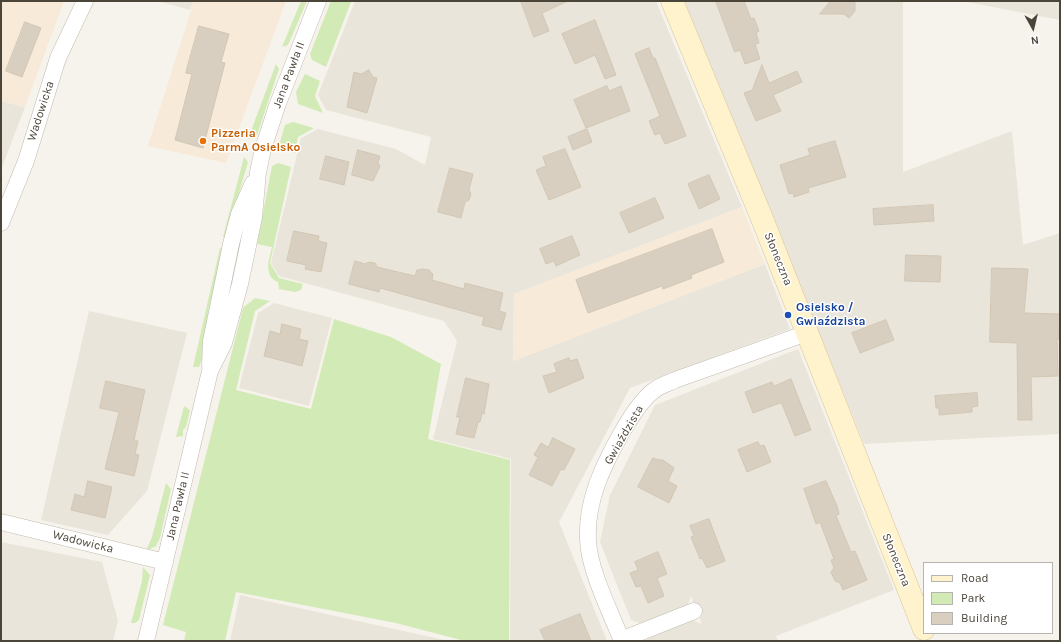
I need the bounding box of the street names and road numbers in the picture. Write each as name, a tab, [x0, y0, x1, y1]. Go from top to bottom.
street label: Jana Pawła II	[270, 40, 308, 110]
street label: Wadowicka	[25, 79, 57, 143]
street label: Słoneczna	[761, 230, 795, 288]
street label: Gwiaździsta	[601, 403, 647, 467]
street label: Jana Pawła II	[163, 470, 193, 542]
street label: Wadowicka	[51, 527, 115, 557]
street label: Słoneczna	[879, 531, 913, 589]

